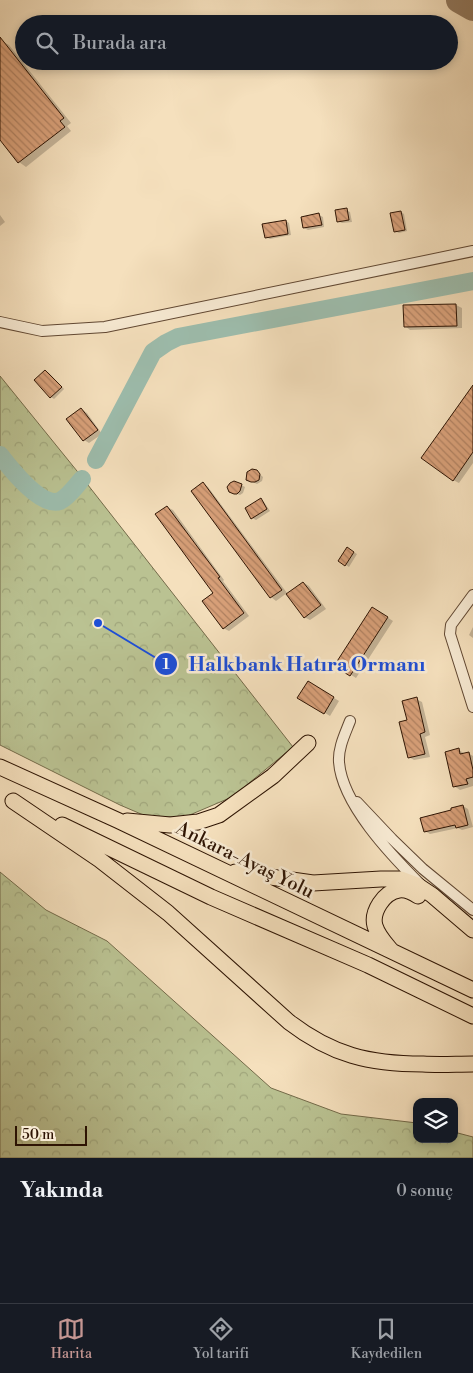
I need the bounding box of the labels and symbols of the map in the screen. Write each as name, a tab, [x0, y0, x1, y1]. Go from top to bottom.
callout: Halkbank Hatıra Ormanı	[154, 646, 436, 681]
text: Halkbank Hatıra Ormanı	[189, 653, 426, 678]
text: 1	[162, 655, 170, 674]
street label: Ankara-Ayaş Yolu	[171, 816, 318, 904]
scale bar	[15, 1123, 88, 1146]

